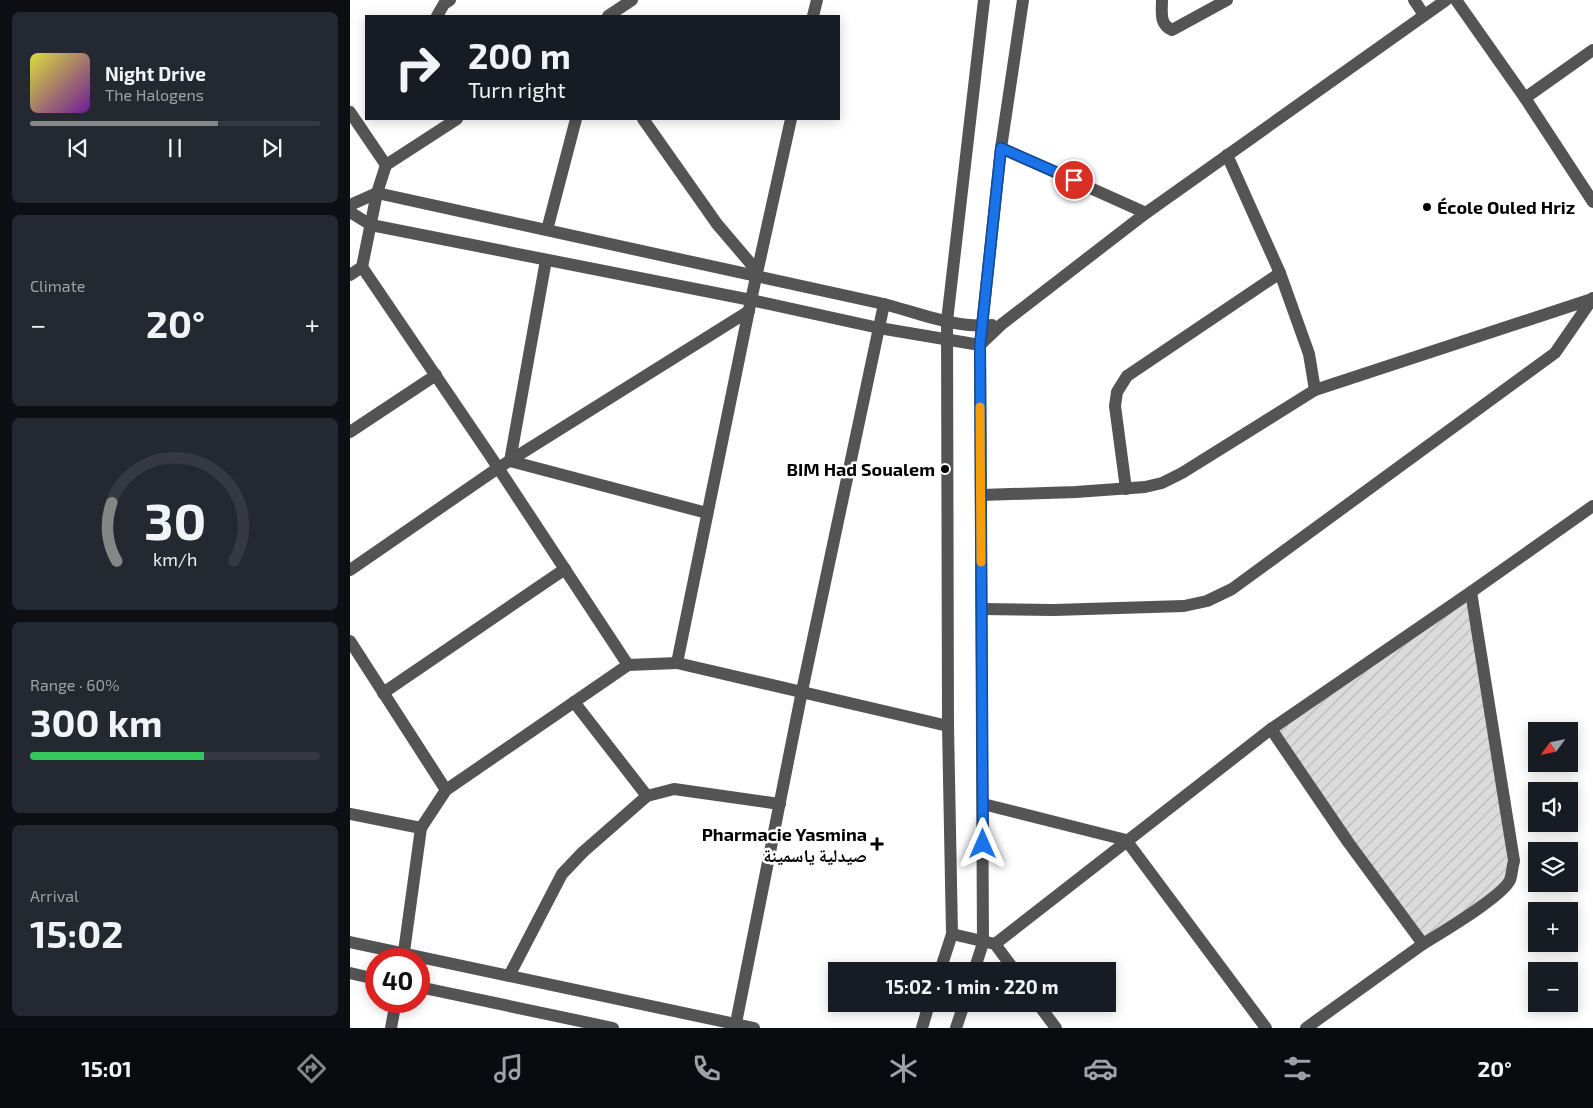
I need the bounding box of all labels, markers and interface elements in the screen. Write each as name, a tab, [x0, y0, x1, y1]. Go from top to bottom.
text: 200 m	[468, 34, 571, 76]
icon: right	[385, 35, 450, 100]
text: Night Drive	[105, 62, 206, 85]
text: Turn right	[468, 76, 566, 102]
text: The Halogens	[105, 85, 204, 104]
icon: previous	[64, 134, 92, 162]
icon: pause	[161, 134, 189, 162]
icon: next	[258, 134, 286, 162]
pin	[1053, 159, 1095, 201]
icon: arrive	[1060, 166, 1088, 194]
place label: École Ouled Hriz	[1437, 196, 1575, 218]
marker: École Ouled Hriz	[1421, 201, 1433, 213]
text: Climate	[30, 276, 85, 295]
text: 20°	[146, 300, 205, 346]
text: −	[30, 307, 46, 341]
text: +	[305, 307, 320, 341]
place label: BIM Had Soualem	[787, 458, 935, 480]
marker: BIM Had Soualem	[939, 463, 951, 475]
text: 30	[144, 488, 206, 550]
text: km/h	[153, 548, 197, 570]
text: Range · 60%	[30, 675, 119, 694]
text: 300 km	[30, 699, 162, 745]
north arrow	[1528, 722, 1578, 772]
map controls	[1528, 722, 1578, 1012]
button: sound	[1528, 782, 1578, 832]
position arrow	[956, 817, 1008, 869]
place label: Pharmacie Yasmina صيدلية ياسمينة	[702, 823, 867, 866]
marker: Pharmacie Yasmina صيدلية ياسمينة	[871, 838, 883, 850]
button: layers	[1528, 842, 1578, 892]
text: Arrival	[30, 886, 79, 905]
button: +	[1528, 902, 1578, 952]
text: 15:02	[30, 910, 123, 956]
speed limit sign: 40	[365, 948, 430, 1013]
button: −	[1528, 962, 1578, 1012]
text: 15:02 · 1 min · 220 m	[885, 975, 1059, 998]
icon: directions	[294, 1051, 329, 1086]
icon: music	[491, 1051, 526, 1086]
icon: phone	[689, 1051, 724, 1086]
icon: climate	[886, 1051, 921, 1086]
icon: car	[1083, 1051, 1118, 1086]
icon: filters	[1280, 1051, 1315, 1086]
text: 15:01	[81, 1055, 132, 1081]
text: 20°	[1478, 1055, 1512, 1081]

